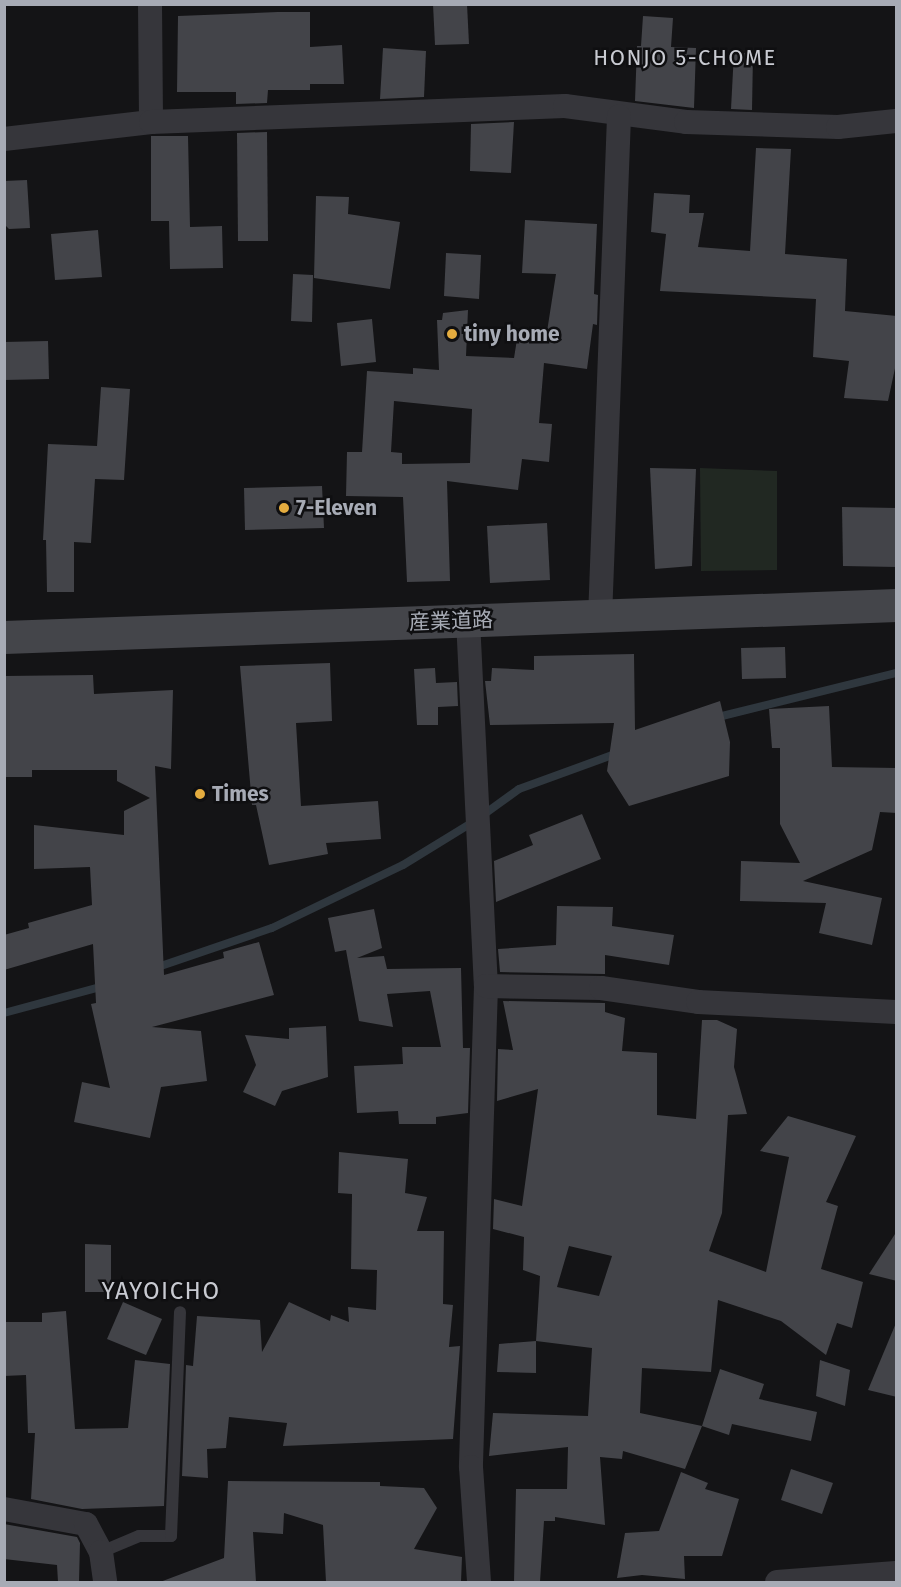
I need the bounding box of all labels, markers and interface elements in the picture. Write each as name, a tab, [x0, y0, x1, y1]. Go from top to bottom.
district label: HONJO 5-CHOME	[593, 45, 777, 71]
place label: tiny home	[464, 321, 560, 347]
marker: tiny home	[445, 327, 459, 341]
place label: 7-Eleven	[296, 495, 377, 521]
marker: 7-Eleven	[277, 501, 291, 515]
street label: 産業道路	[409, 607, 493, 635]
place label: Times	[212, 781, 269, 807]
marker: Times	[193, 787, 207, 801]
district label: YAYOICHO	[101, 1278, 221, 1306]

